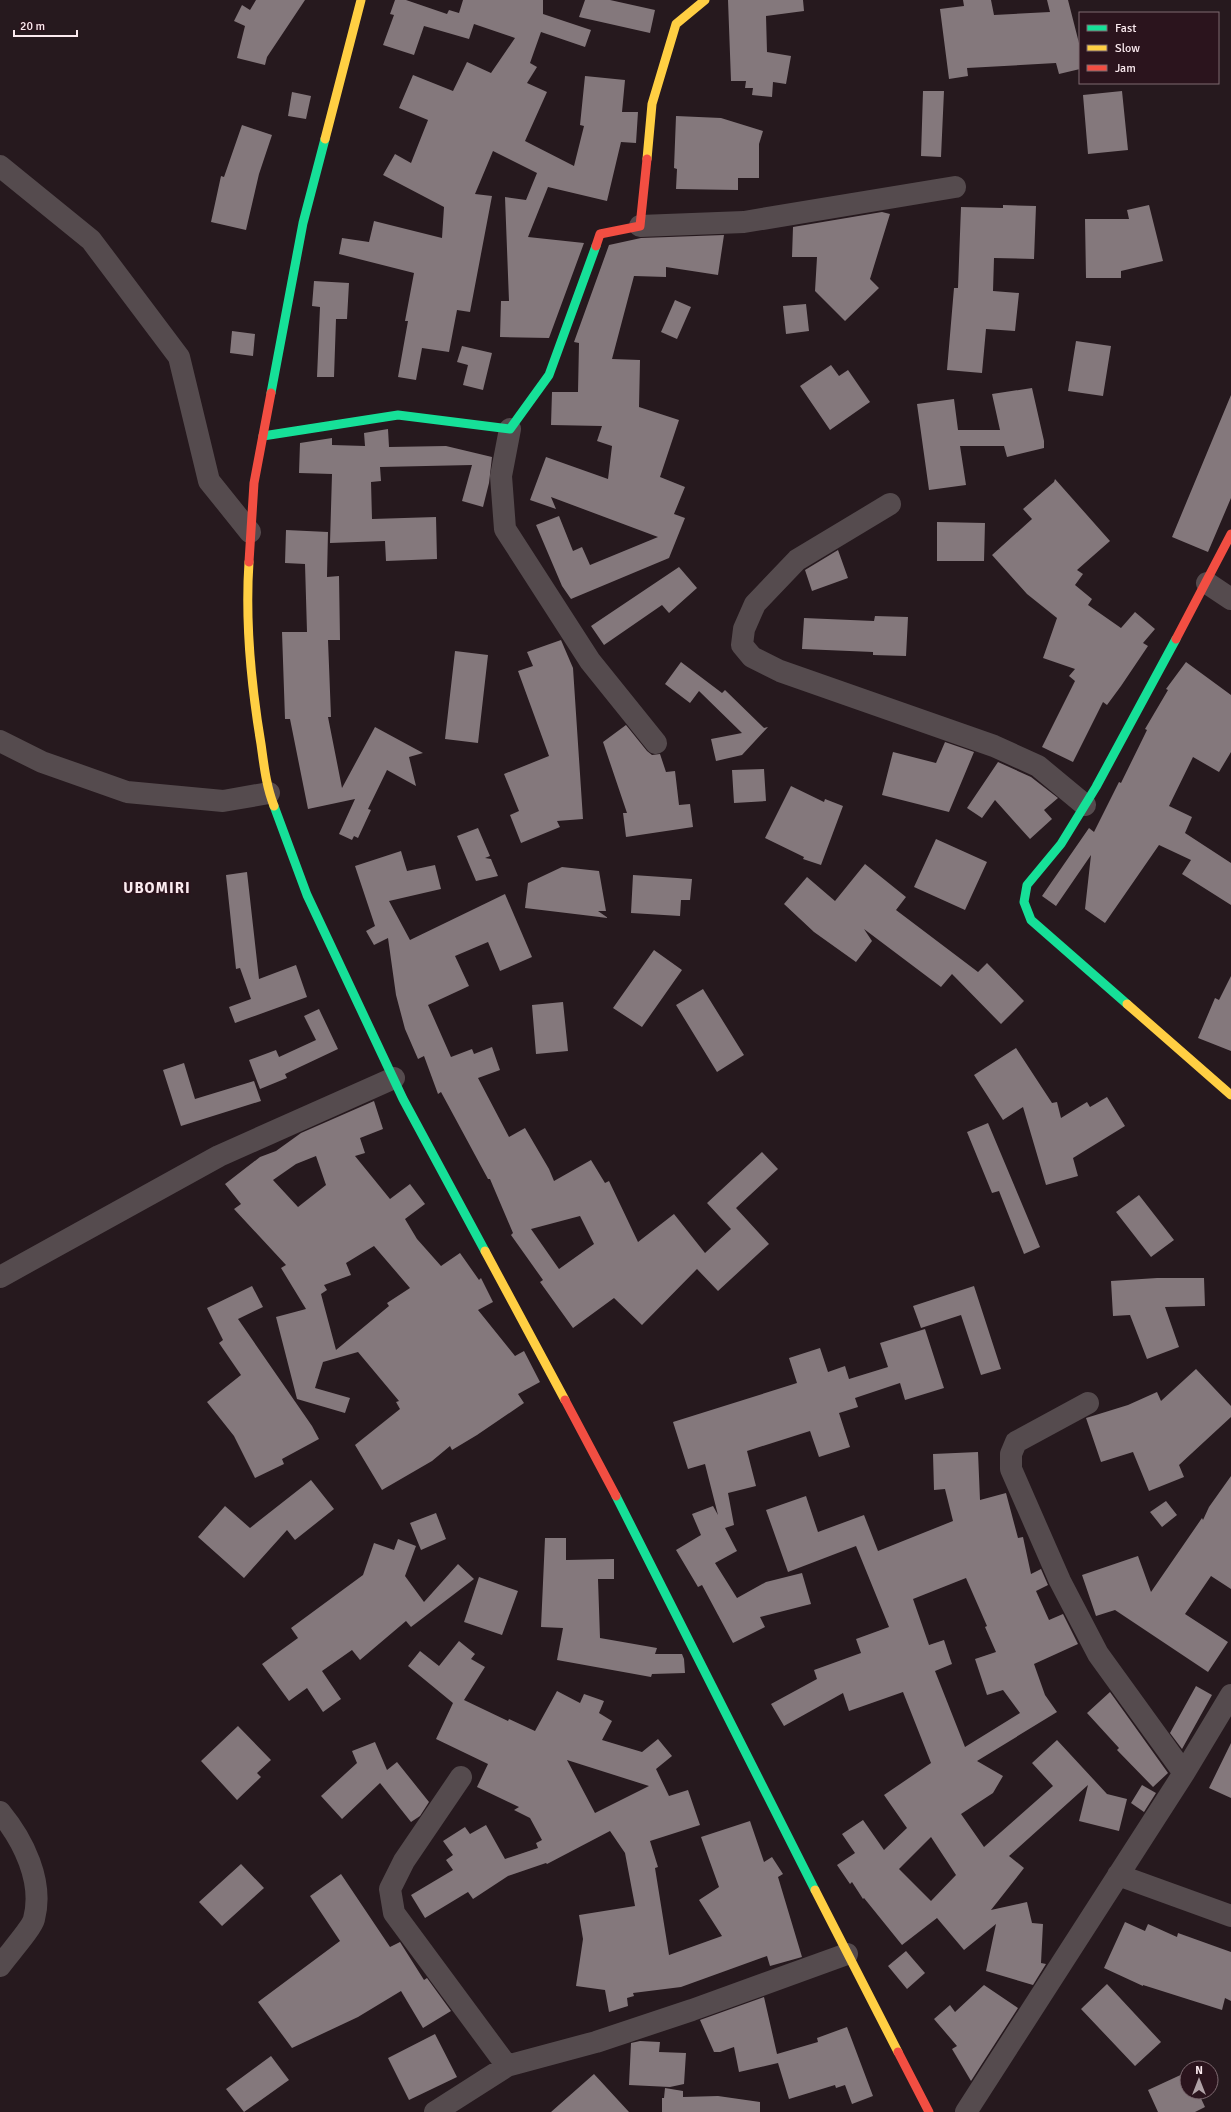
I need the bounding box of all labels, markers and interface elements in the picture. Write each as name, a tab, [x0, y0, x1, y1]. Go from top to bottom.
scale bar	[14, 12, 77, 38]
legend	[1079, 12, 1219, 84]
text: 20 m	[20, 19, 45, 34]
text: Fast	[1115, 21, 1136, 36]
text: Slow	[1115, 41, 1140, 56]
text: Jam	[1115, 61, 1136, 76]
district label: UBOMIRI	[123, 879, 191, 897]
north arrow	[1179, 2060, 1219, 2100]
text: N	[1195, 2064, 1203, 2077]

